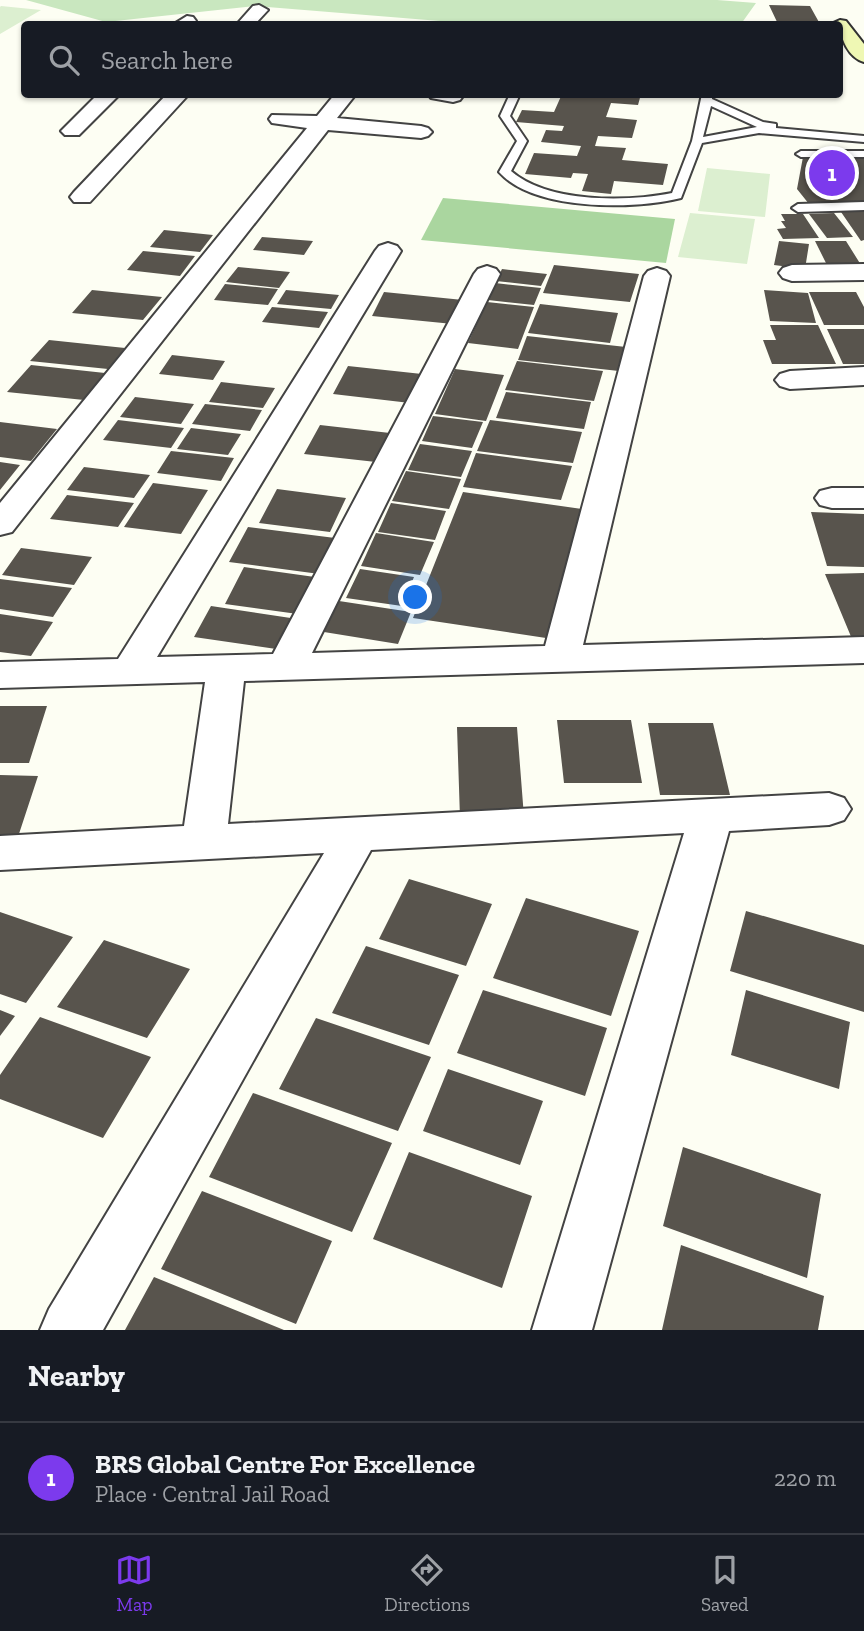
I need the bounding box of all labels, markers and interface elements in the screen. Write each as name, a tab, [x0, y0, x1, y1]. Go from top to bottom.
search box	[21, 21, 843, 98]
icon: search	[45, 41, 83, 79]
text: Search here	[101, 44, 233, 76]
pin: 1	[809, 147, 855, 199]
your location	[398, 580, 432, 614]
text: Nearby	[28, 1358, 125, 1394]
text: BRS Global Centre For Excellence	[95, 1448, 475, 1480]
text: 1	[46, 1464, 56, 1492]
text: 220 m	[774, 1464, 836, 1492]
text: Place · Central Jail Road	[95, 1480, 330, 1508]
tab: Map	[115, 1551, 153, 1616]
tab: Directions	[384, 1551, 470, 1616]
tab: Saved	[701, 1551, 749, 1616]

